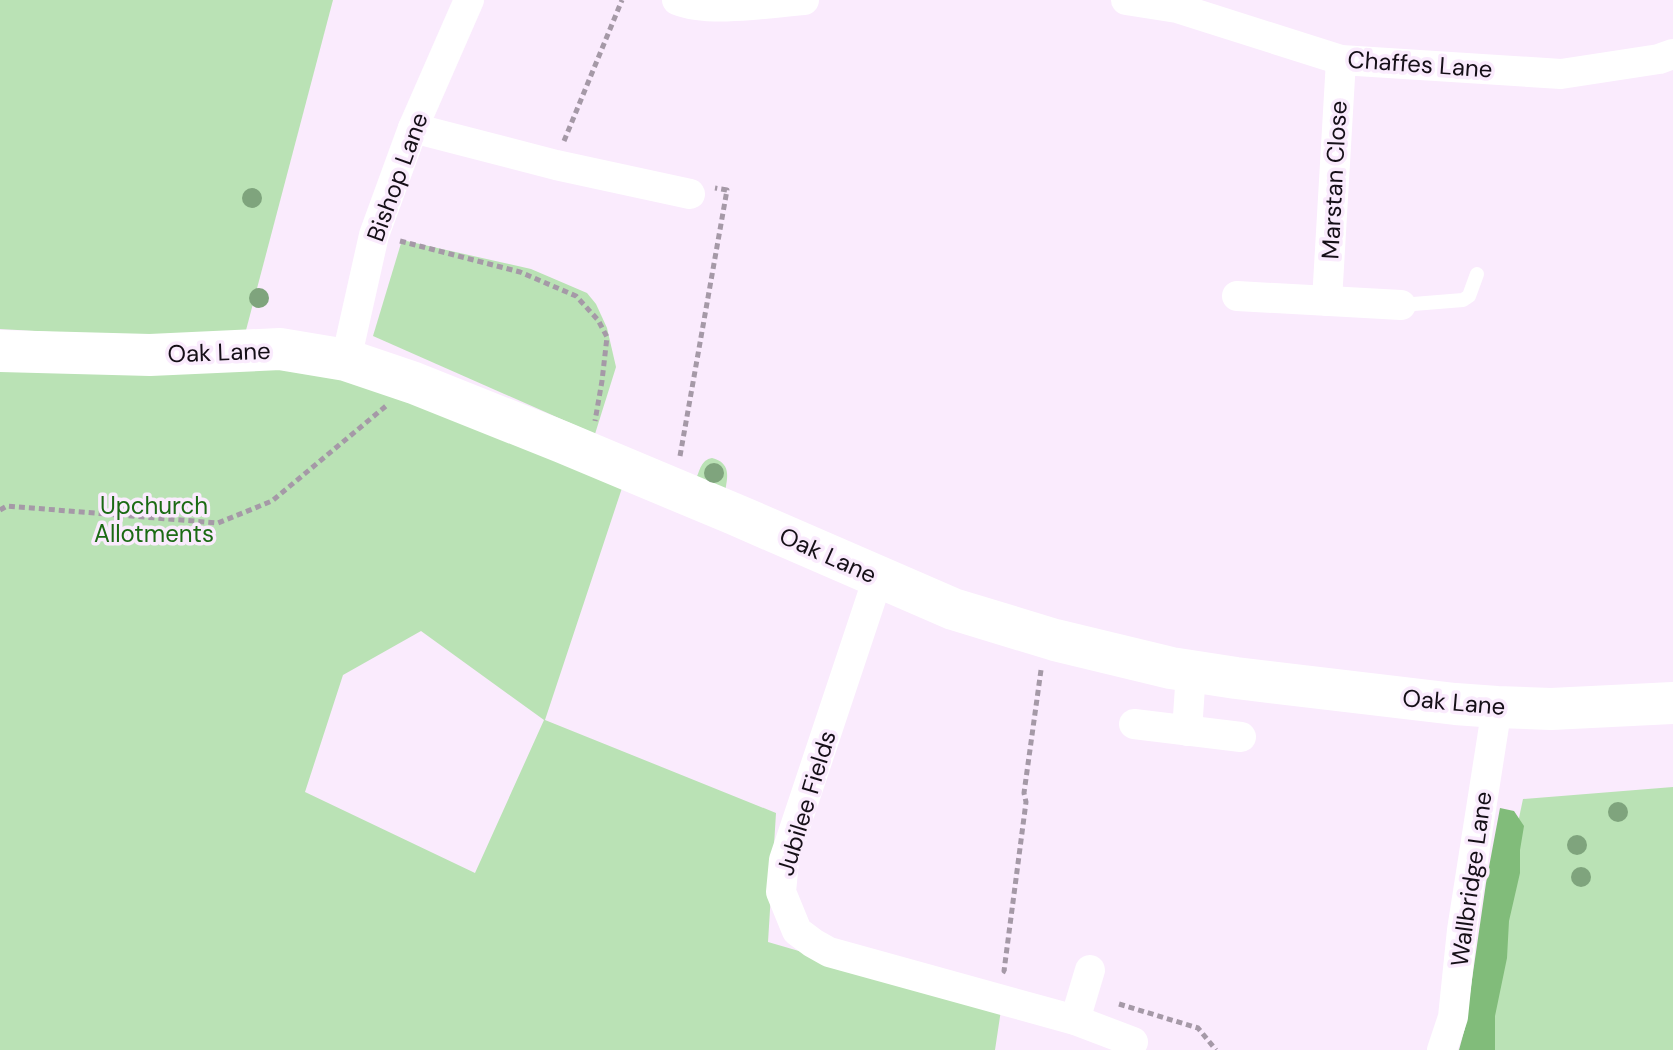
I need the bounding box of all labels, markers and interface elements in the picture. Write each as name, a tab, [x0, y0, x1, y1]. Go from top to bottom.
street label: Chaffes Lane	[1347, 43, 1493, 85]
street label: Marstan Close	[1314, 100, 1354, 260]
street label: Bishop Lane	[359, 108, 435, 246]
street label: Oak Lane	[167, 335, 271, 369]
park label: Upchurch Allotments	[94, 490, 214, 549]
street label: Oak Lane	[775, 520, 881, 590]
street label: Oak Lane	[1401, 682, 1507, 722]
street label: Jubilee Fields	[769, 727, 843, 879]
street label: Wallbridge Lane	[1443, 789, 1499, 969]

